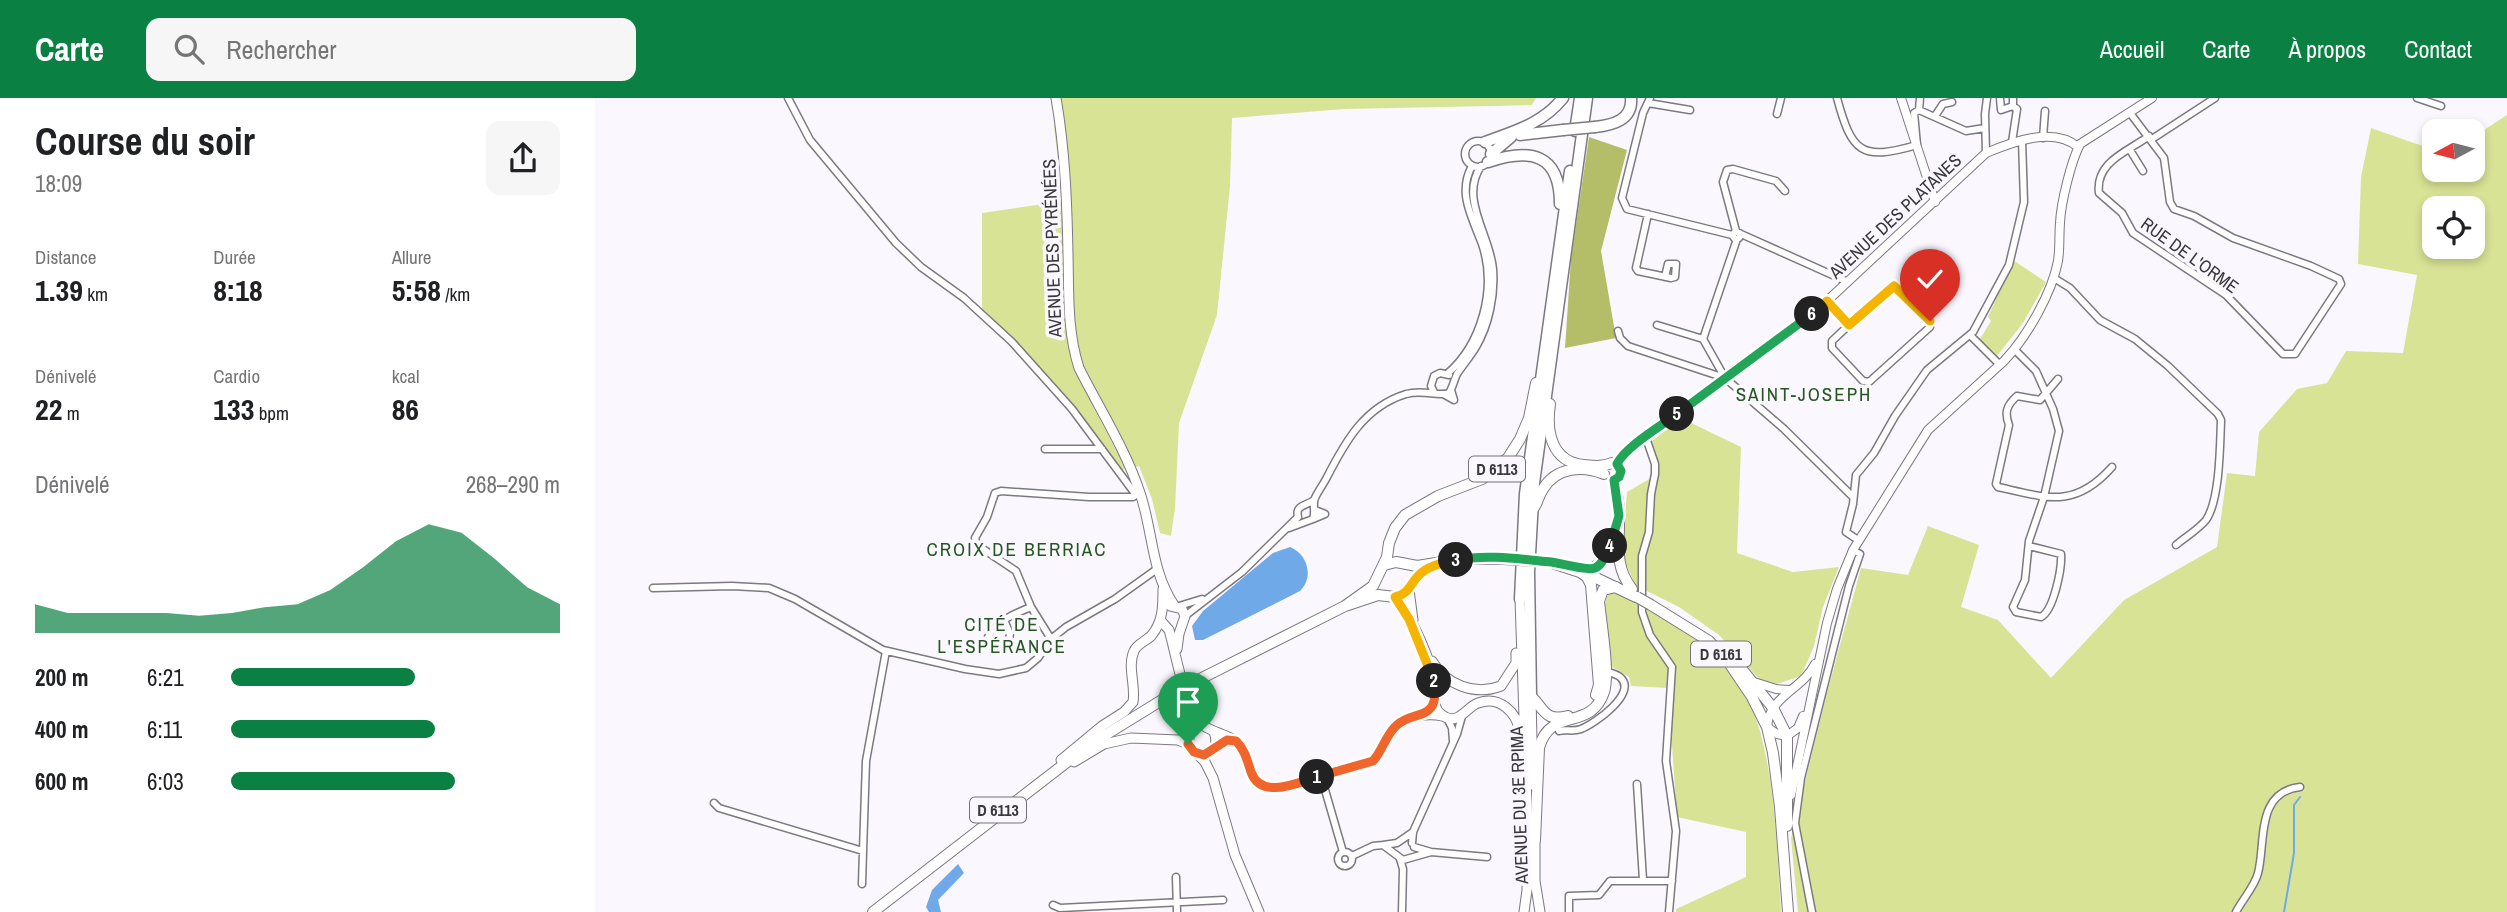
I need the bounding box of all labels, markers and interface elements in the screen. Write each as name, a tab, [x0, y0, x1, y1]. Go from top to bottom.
search box	[146, 18, 636, 81]
text: Carte	[35, 27, 104, 71]
icon: search	[170, 30, 208, 68]
text: Rechercher	[226, 32, 336, 67]
text: Accueil	[2100, 33, 2164, 65]
text: Carte	[2202, 33, 2250, 65]
text: À propos	[2288, 33, 2366, 65]
text: Contact	[2404, 33, 2472, 65]
text: Course du soir	[35, 116, 255, 167]
north arrow	[2422, 119, 2485, 182]
map controls	[2422, 119, 2485, 259]
button: share	[486, 121, 560, 195]
street label: AVENUE DES PLATANES	[1822, 148, 1967, 285]
street label: AVENUE DES PYRÉNÉES	[1036, 158, 1068, 339]
text: 18:09	[35, 168, 82, 199]
button: locate	[2422, 196, 2485, 259]
street label: RUE DE L'ORME	[2136, 211, 2244, 299]
text: Distance	[35, 244, 96, 270]
text: Durée	[213, 244, 256, 270]
text: Allure	[392, 244, 431, 270]
pin	[1900, 249, 1960, 321]
icon: check	[1911, 260, 1949, 298]
text: 1.39	[35, 270, 83, 310]
text: 8:18	[213, 270, 263, 310]
text: 5:58	[392, 270, 441, 310]
text: km	[83, 281, 108, 307]
text: /km	[441, 281, 470, 307]
pin: 6	[1795, 296, 1829, 332]
text: 6	[1807, 300, 1816, 326]
text: Dénivelé	[35, 363, 96, 389]
text: Cardio	[213, 363, 260, 389]
text: kcal	[392, 363, 419, 389]
district label: SAINT-JOSEPH	[1736, 381, 1872, 407]
text: 22	[35, 389, 62, 429]
text: 133	[213, 389, 254, 429]
text: 86	[392, 389, 419, 429]
pin: 5	[1659, 396, 1695, 432]
text: m	[62, 400, 80, 426]
text: bpm	[254, 400, 289, 426]
text: 5	[1672, 400, 1681, 426]
road number: D 6113	[1469, 456, 1525, 482]
text: Dénivelé	[35, 469, 109, 500]
text: 268–290 m	[466, 469, 560, 500]
pin: 4	[1593, 528, 1627, 564]
text: 4	[1605, 532, 1614, 558]
district label: CROIX DE BERRIAC	[927, 536, 1107, 562]
pin: 3	[1439, 542, 1473, 578]
text: 3	[1451, 546, 1460, 572]
district label: CITÉ DE L'ESPÉRANCE	[937, 611, 1067, 659]
road number: D 6161	[1691, 642, 1751, 666]
text: 200 m	[35, 662, 88, 693]
text: 6:21	[147, 662, 184, 693]
pin: 2	[1417, 664, 1451, 698]
text: 2	[1429, 667, 1438, 693]
pin	[1158, 672, 1218, 744]
icon: arrive	[1169, 683, 1207, 721]
text: 400 m	[35, 714, 88, 745]
text: 6:11	[147, 714, 182, 745]
street label: AVENUE DU 3E RPIMA	[1504, 725, 1534, 885]
pin: 1	[1299, 760, 1335, 794]
text: 1	[1312, 763, 1321, 789]
text: 600 m	[35, 766, 88, 797]
text: 6:03	[147, 766, 184, 797]
road number: D 6113	[970, 797, 1026, 822]

